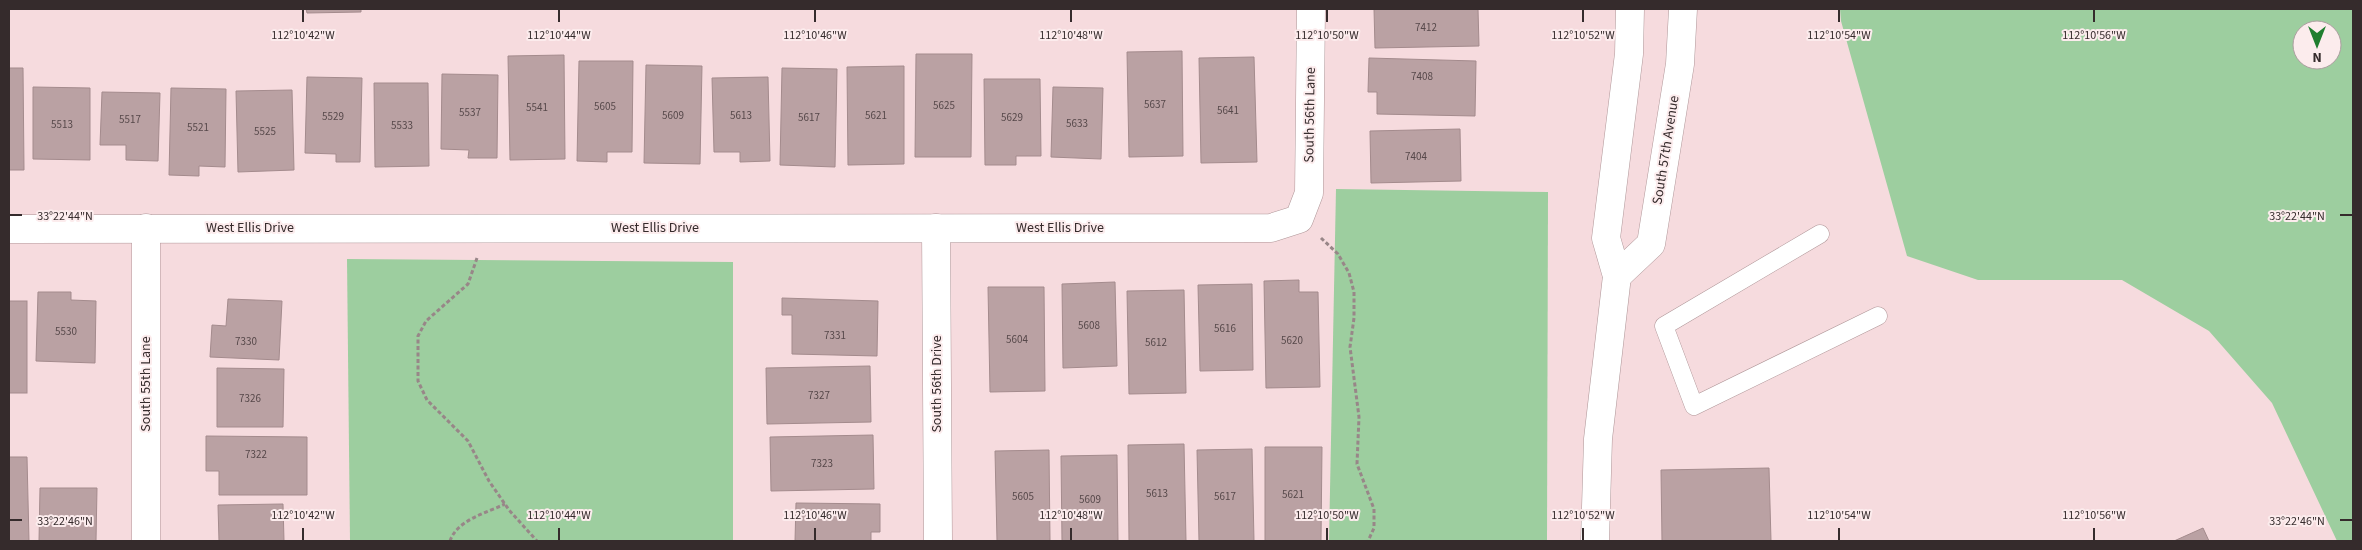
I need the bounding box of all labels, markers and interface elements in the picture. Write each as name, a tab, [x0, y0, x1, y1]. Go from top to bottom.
house number: 7412	[1415, 20, 1437, 35]
north arrow	[2292, 20, 2342, 70]
text: 112°10'42"W	[271, 27, 335, 44]
text: 112°10'44"W	[527, 27, 591, 44]
text: 112°10'46"W	[783, 27, 847, 44]
text: 112°10'48"W	[1039, 27, 1103, 44]
text: 112°10'50"W	[1295, 27, 1359, 44]
text: 112°10'52"W	[1551, 27, 1615, 44]
text: 112°10'54"W	[1807, 27, 1871, 44]
text: 112°10'56"W	[2062, 27, 2126, 44]
text: N	[2312, 47, 2322, 67]
street label: South 56th Lane	[1299, 67, 1321, 163]
house number: 7408	[1411, 69, 1433, 84]
street label: South 57th Avenue	[1648, 94, 1684, 206]
house number: 5637	[1144, 97, 1166, 112]
house number: 5625	[933, 98, 955, 113]
house number: 5605	[594, 99, 616, 114]
house number: 5541	[526, 100, 548, 115]
house number: 5641	[1217, 103, 1239, 118]
house number: 5537	[459, 105, 481, 120]
house number: 5609	[662, 108, 684, 123]
house number: 5613	[730, 108, 752, 123]
house number: 5621	[865, 108, 887, 123]
house number: 5529	[322, 109, 344, 124]
house number: 5617	[798, 110, 820, 125]
house number: 5629	[1001, 110, 1023, 125]
house number: 5517	[119, 112, 141, 127]
house number: 5633	[1066, 116, 1088, 131]
house number: 5513	[51, 117, 73, 132]
house number: 5533	[391, 118, 413, 133]
house number: 5521	[187, 120, 209, 135]
house number: 5525	[254, 124, 276, 139]
house number: 7404	[1405, 149, 1427, 164]
text: 33°22'44"N	[37, 208, 93, 225]
text: 33°22'44"N	[2269, 208, 2325, 225]
street label: West Ellis Drive	[206, 218, 294, 238]
street label: West Ellis Drive	[611, 218, 699, 238]
street label: West Ellis Drive	[1016, 218, 1104, 238]
house number: 5608	[1078, 318, 1100, 333]
house number: 5616	[1214, 321, 1236, 336]
house number: 5530	[55, 324, 77, 339]
house number: 7331	[824, 328, 846, 343]
house number: 5604	[1006, 332, 1028, 347]
house number: 5620	[1281, 333, 1303, 348]
house number: 7330	[235, 334, 257, 349]
street label: South 56th Drive	[927, 335, 947, 433]
house number: 5612	[1145, 335, 1167, 350]
street label: South 55th Lane	[136, 336, 156, 432]
house number: 7327	[808, 388, 830, 403]
house number: 7326	[239, 391, 261, 406]
house number: 7322	[245, 447, 267, 462]
house number: 7323	[811, 456, 833, 471]
house number: 5613	[1146, 486, 1168, 501]
house number: 5621	[1282, 487, 1304, 502]
house number: 5605	[1012, 489, 1034, 504]
house number: 5617	[1214, 489, 1236, 504]
house number: 5609	[1079, 492, 1101, 507]
text: 112°10'42"W	[271, 507, 335, 524]
text: 112°10'44"W	[527, 507, 591, 524]
text: 112°10'46"W	[783, 507, 847, 524]
text: 112°10'48"W	[1039, 507, 1103, 524]
text: 112°10'50"W	[1295, 507, 1359, 524]
text: 112°10'52"W	[1551, 507, 1615, 524]
text: 112°10'54"W	[1807, 507, 1871, 524]
text: 112°10'56"W	[2062, 507, 2126, 524]
text: 33°22'46"N	[37, 513, 93, 530]
text: 33°22'46"N	[2269, 513, 2325, 530]

